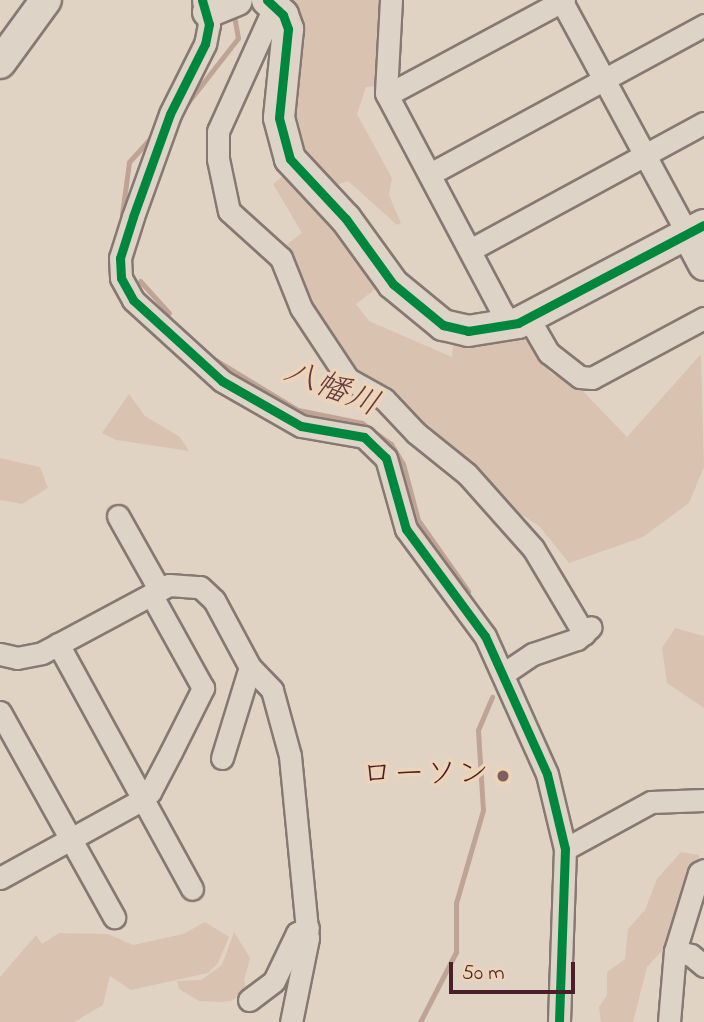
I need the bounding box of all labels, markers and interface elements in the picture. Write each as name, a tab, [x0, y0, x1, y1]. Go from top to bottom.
water label: 八幡川	[278, 353, 384, 427]
place label: ローソン	[361, 757, 489, 795]
marker: ローソン	[495, 768, 511, 784]
scale bar	[452, 948, 578, 992]
text: 50 m	[462, 959, 505, 989]

